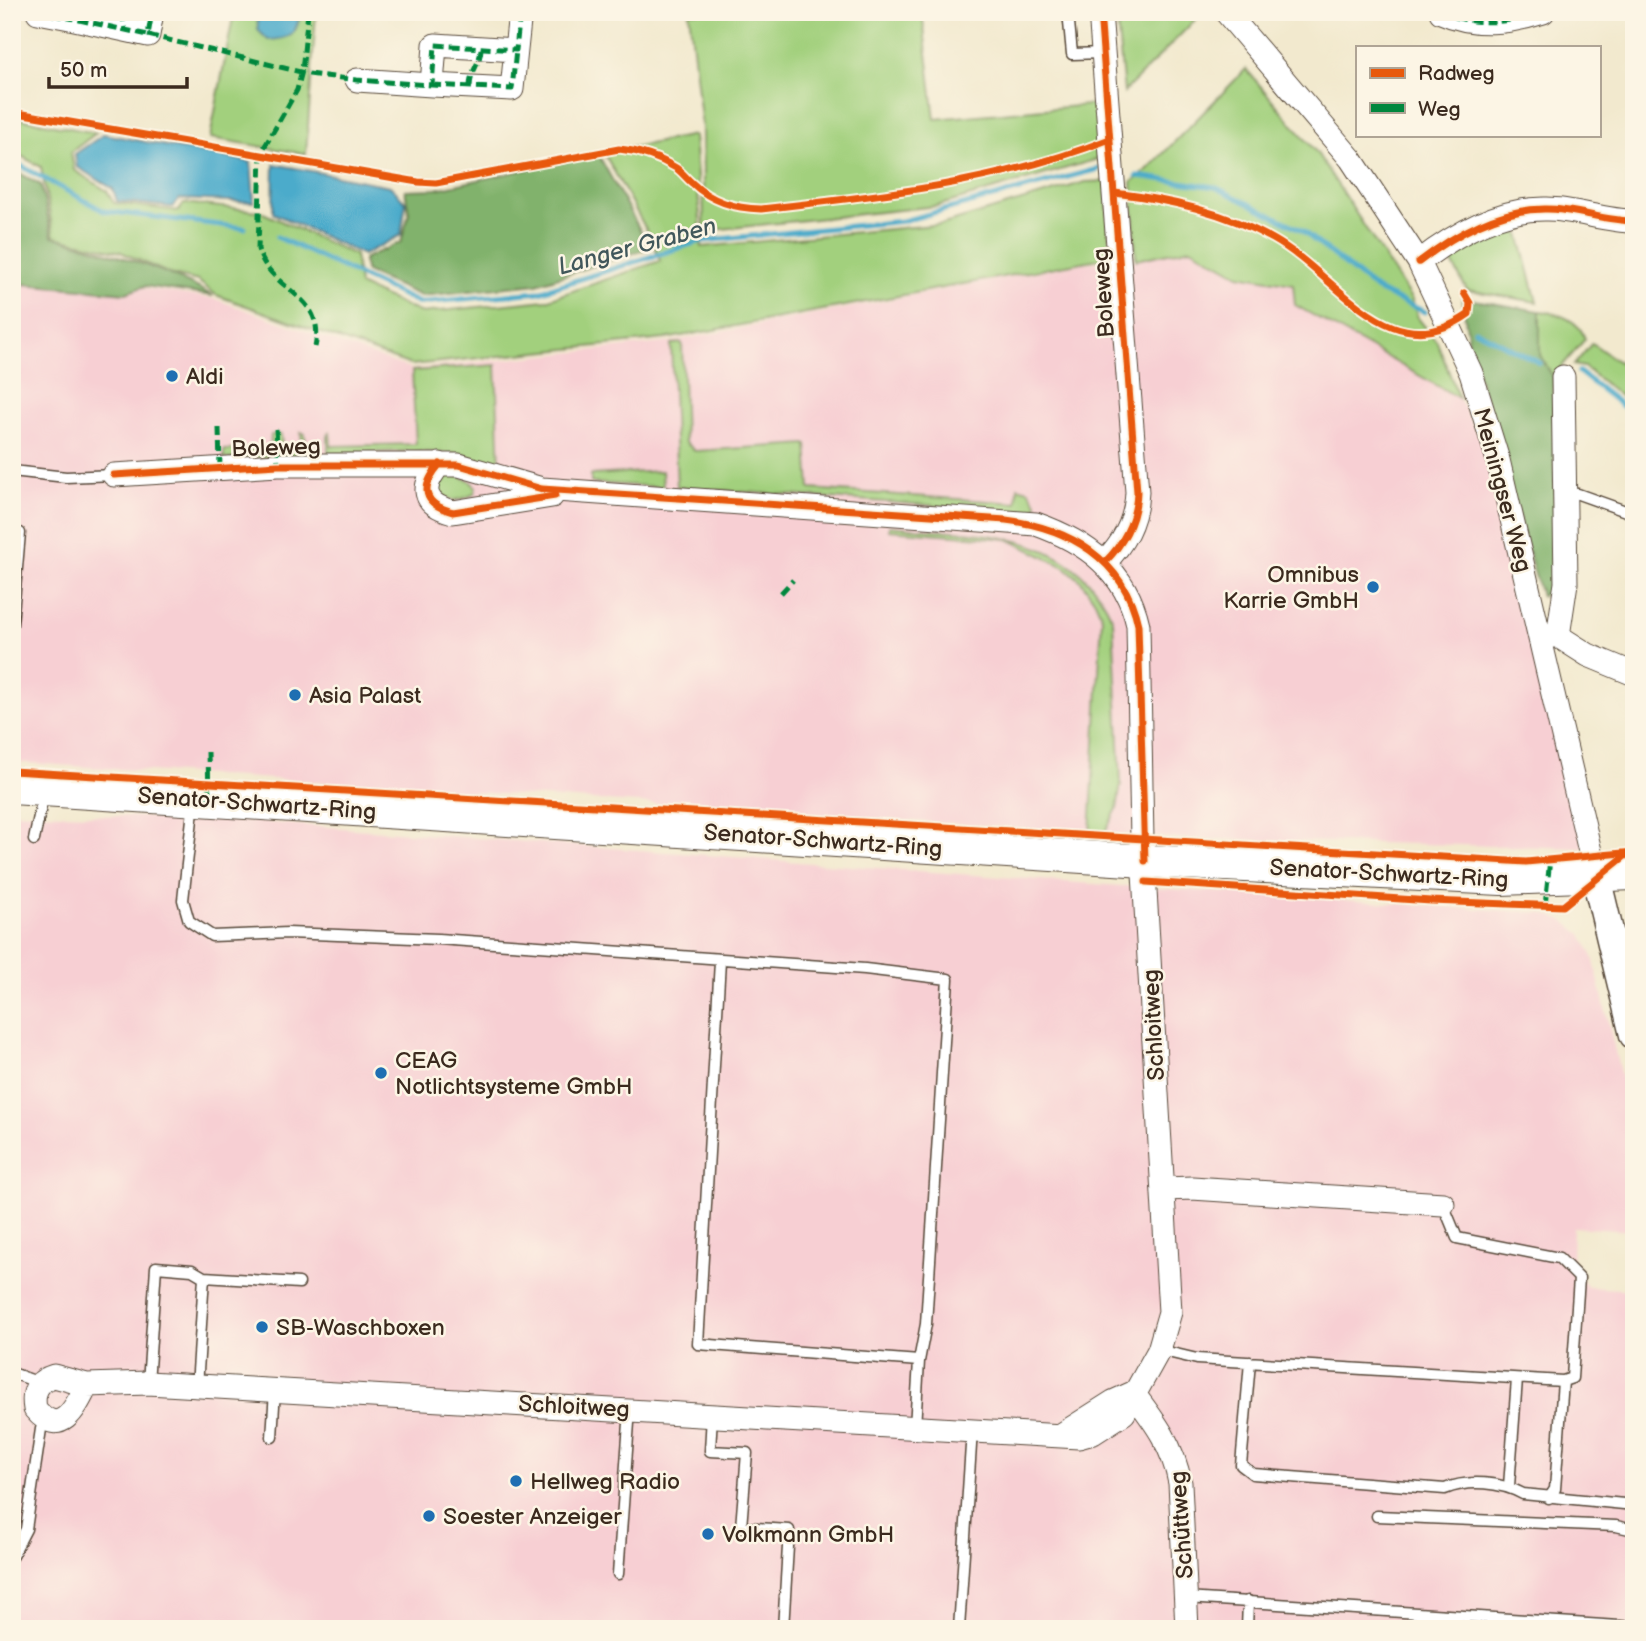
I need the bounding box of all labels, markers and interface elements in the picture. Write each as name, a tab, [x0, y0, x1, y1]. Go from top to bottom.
scale bar	[49, 46, 187, 90]
legend	[1356, 46, 1600, 136]
text: 50 m	[60, 58, 107, 83]
text: Radweg	[1418, 61, 1495, 86]
text: Weg	[1418, 97, 1461, 122]
water label: Langer Graben	[555, 211, 720, 282]
street label: Boleweg	[1087, 247, 1121, 339]
place label: Aldi	[186, 363, 224, 391]
marker: Aldi	[164, 368, 180, 384]
street label: Meiningser Weg	[1467, 405, 1537, 575]
street label: Boleweg	[231, 432, 321, 464]
place label: Omnibus Karrie GmbH	[1223, 561, 1359, 615]
marker: Omnibus Karrie GmbH	[1365, 579, 1381, 595]
place label: Asia Palast	[309, 682, 421, 710]
marker: Asia Palast	[287, 687, 303, 703]
street label: Senator-Schwartz-Ring	[137, 782, 377, 826]
street label: Senator-Schwartz-Ring	[703, 819, 943, 863]
street label: Senator-Schwartz-Ring	[1269, 854, 1509, 894]
street label: Schloitweg	[1137, 969, 1171, 1081]
place label: CEAG Notlichtsysteme GmbH	[395, 1047, 633, 1101]
marker: CEAG Notlichtsysteme GmbH	[373, 1065, 389, 1081]
place label: SB-Waschboxen	[276, 1314, 445, 1342]
marker: SB-Waschboxen	[254, 1319, 270, 1335]
street label: Schloitweg	[518, 1390, 630, 1424]
place label: Hellweg Radio	[530, 1468, 680, 1496]
street label: Schüttweg	[1164, 1470, 1200, 1580]
marker: Hellweg Radio	[508, 1473, 524, 1489]
place label: Soester Anzeiger	[443, 1503, 622, 1531]
marker: Soester Anzeiger	[421, 1508, 437, 1524]
place label: Volkmann GmbH	[722, 1521, 894, 1549]
marker: Volkmann GmbH	[700, 1526, 716, 1542]

